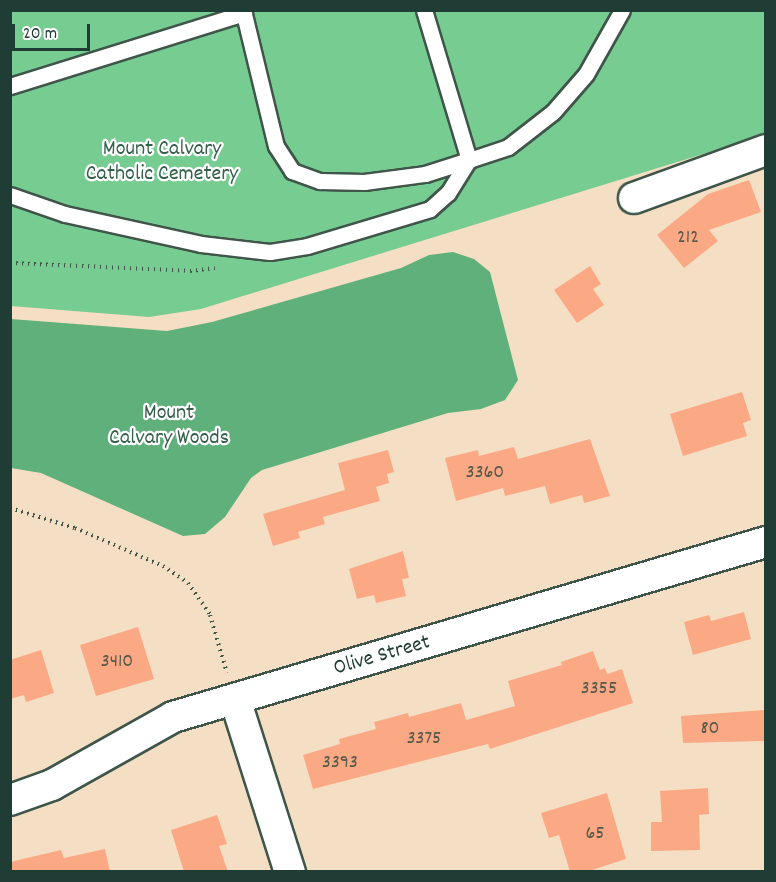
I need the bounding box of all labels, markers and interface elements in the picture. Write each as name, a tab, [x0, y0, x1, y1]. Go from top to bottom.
scale bar	[15, 12, 93, 50]
text: 20 m	[23, 22, 57, 47]
park label: Mount Calvary Catholic Cemetery	[86, 136, 238, 188]
house number: 212	[677, 226, 699, 250]
park label: Mount Calvary Woods	[109, 400, 229, 452]
house number: 3360	[466, 461, 504, 485]
street label: Olive Street	[331, 630, 433, 682]
house number: 3410	[101, 650, 133, 674]
house number: 3355	[581, 677, 617, 701]
house number: 80	[701, 717, 719, 741]
house number: 3375	[407, 727, 441, 751]
house number: 3393	[322, 751, 358, 775]
house number: 65	[585, 822, 605, 846]

